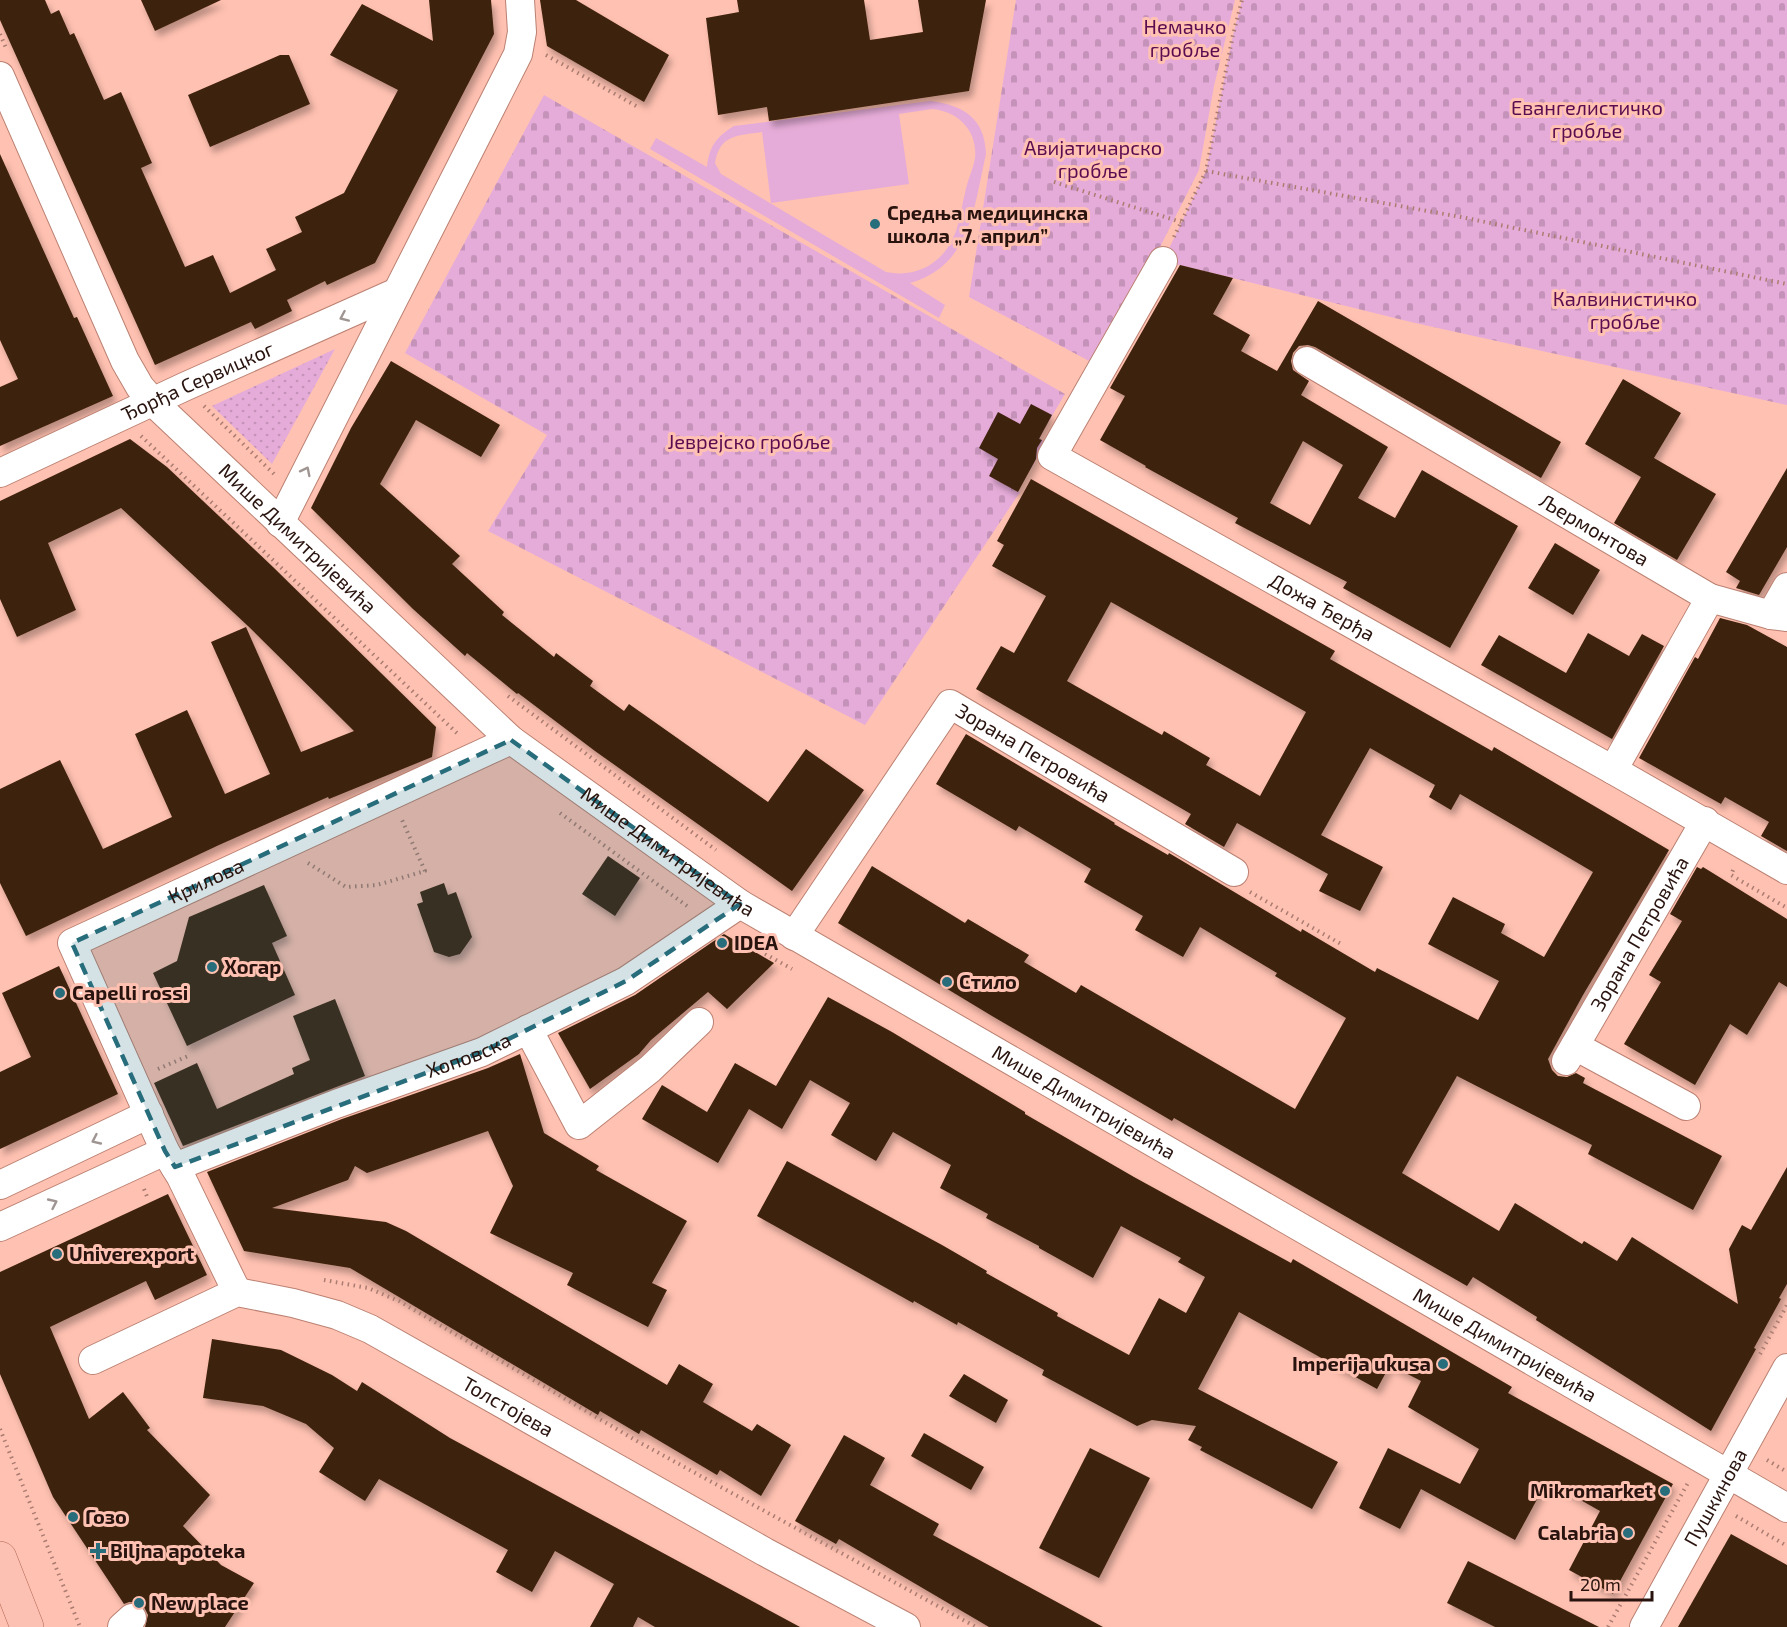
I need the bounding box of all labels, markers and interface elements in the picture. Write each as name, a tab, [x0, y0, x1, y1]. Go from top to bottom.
park label: Немачко гробље	[1144, 14, 1226, 61]
park label: Евангелистичко гробље	[1511, 95, 1663, 142]
park label: Авијатичарско гробље	[1024, 135, 1162, 182]
place label: Средња медицинска школа „7. април”	[887, 200, 1088, 247]
marker: Средња медицинска школа „7. април”	[868, 217, 882, 231]
park label: Калвинистичко гробље	[1553, 286, 1697, 333]
one-way arrow	[339, 309, 350, 321]
street label: Ђорђа Сервицког	[117, 335, 277, 426]
park label: Јеврејско гробље	[667, 429, 831, 453]
street label: Мише Димитријевића	[215, 458, 382, 618]
one-way arrow	[299, 466, 310, 477]
street label: Љермонтова	[1535, 487, 1654, 570]
street label: Дожа Ђерђа	[1266, 567, 1379, 645]
street label: Зорана Петровића	[952, 697, 1115, 807]
street label: Мише Димитријевића	[577, 781, 759, 921]
street label: Крилова	[164, 852, 247, 908]
street label: Зорана Петровића	[1585, 852, 1693, 1015]
place label: IDEA	[734, 930, 779, 954]
marker: IDEA	[715, 936, 729, 950]
place label: Хогар	[224, 954, 281, 978]
marker: Хогар	[205, 960, 219, 974]
place label: Стило	[959, 969, 1017, 993]
marker: Стило	[940, 975, 954, 989]
place label: Capelli rossi	[72, 980, 188, 1004]
marker: Capelli rossi	[53, 986, 67, 1000]
street label: Хоповска	[423, 1027, 514, 1082]
street label: Мише Димитријевића	[988, 1039, 1180, 1164]
one-way arrow	[92, 1133, 103, 1145]
one-way arrow	[47, 1198, 58, 1210]
place label: Univerexport	[69, 1241, 194, 1265]
marker: Univerexport	[50, 1247, 64, 1261]
street label: Мише Димитријевића	[1409, 1282, 1601, 1407]
place label: Imperija ukusa	[1292, 1351, 1431, 1375]
marker: Imperija ukusa	[1436, 1357, 1450, 1371]
street label: Толстојева	[458, 1371, 558, 1441]
street label: Пушкинова	[1678, 1444, 1751, 1550]
place label: Mikromarket	[1530, 1478, 1653, 1502]
marker: Mikromarket	[1658, 1484, 1672, 1498]
place label: Гозо	[85, 1504, 127, 1528]
marker: Гозо	[66, 1510, 80, 1524]
place label: Calabria	[1538, 1520, 1616, 1544]
marker: Calabria	[1621, 1526, 1635, 1540]
place label: Biljna apoteka	[110, 1538, 245, 1562]
marker: Biljna apoteka	[91, 1544, 105, 1558]
scale bar	[1571, 1564, 1652, 1602]
text: 20 m	[1580, 1573, 1621, 1595]
place label: New place	[151, 1590, 249, 1614]
marker: New place	[132, 1596, 146, 1610]

